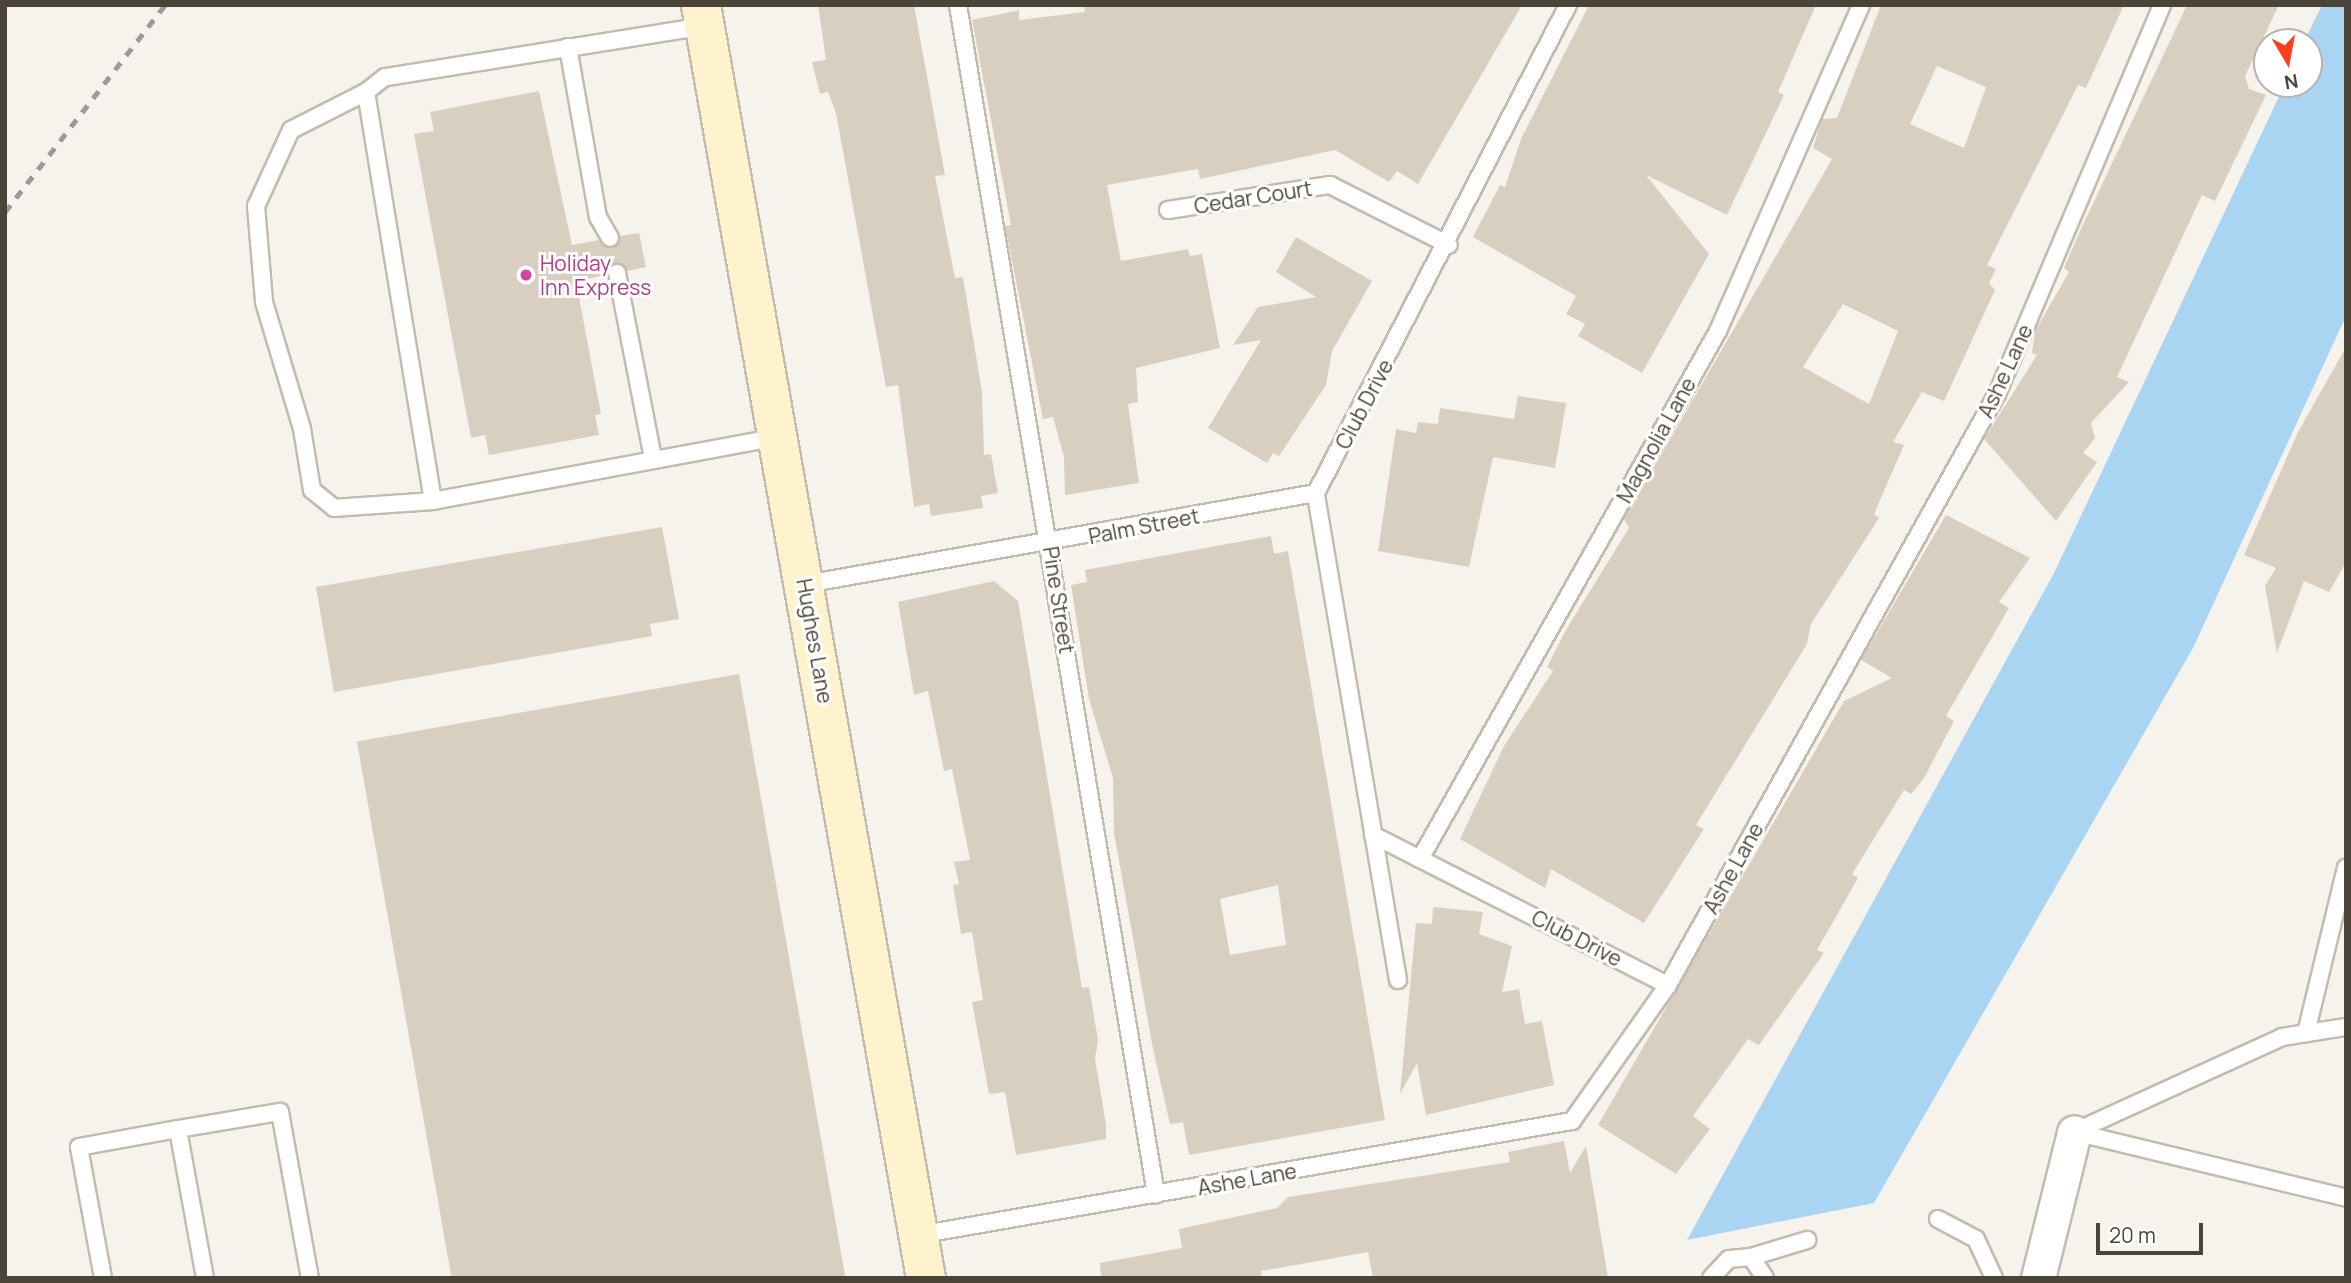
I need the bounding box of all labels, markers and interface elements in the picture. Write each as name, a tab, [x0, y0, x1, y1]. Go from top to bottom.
north arrow	[2253, 28, 2323, 98]
text: N	[2282, 68, 2300, 96]
street label: Cedar Court	[1192, 175, 1314, 219]
place label: Holiday Inn Express	[540, 250, 651, 300]
marker: Holiday Inn Express	[518, 267, 534, 283]
street label: Ashe Lane	[1972, 320, 2038, 422]
street label: Club Drive	[1330, 355, 1398, 453]
street label: Magnolia Lane	[1611, 373, 1701, 507]
street label: Palm Street	[1086, 503, 1202, 549]
street label: Pine Street	[1038, 545, 1080, 655]
street label: Hughes Lane	[792, 577, 838, 705]
street label: Ashe Lane	[1698, 818, 1768, 918]
street label: Club Drive	[1528, 904, 1626, 972]
street label: Ashe Lane	[1195, 1158, 1299, 1200]
scale bar	[2099, 1210, 2206, 1254]
text: 20 m	[2109, 1221, 2156, 1249]

